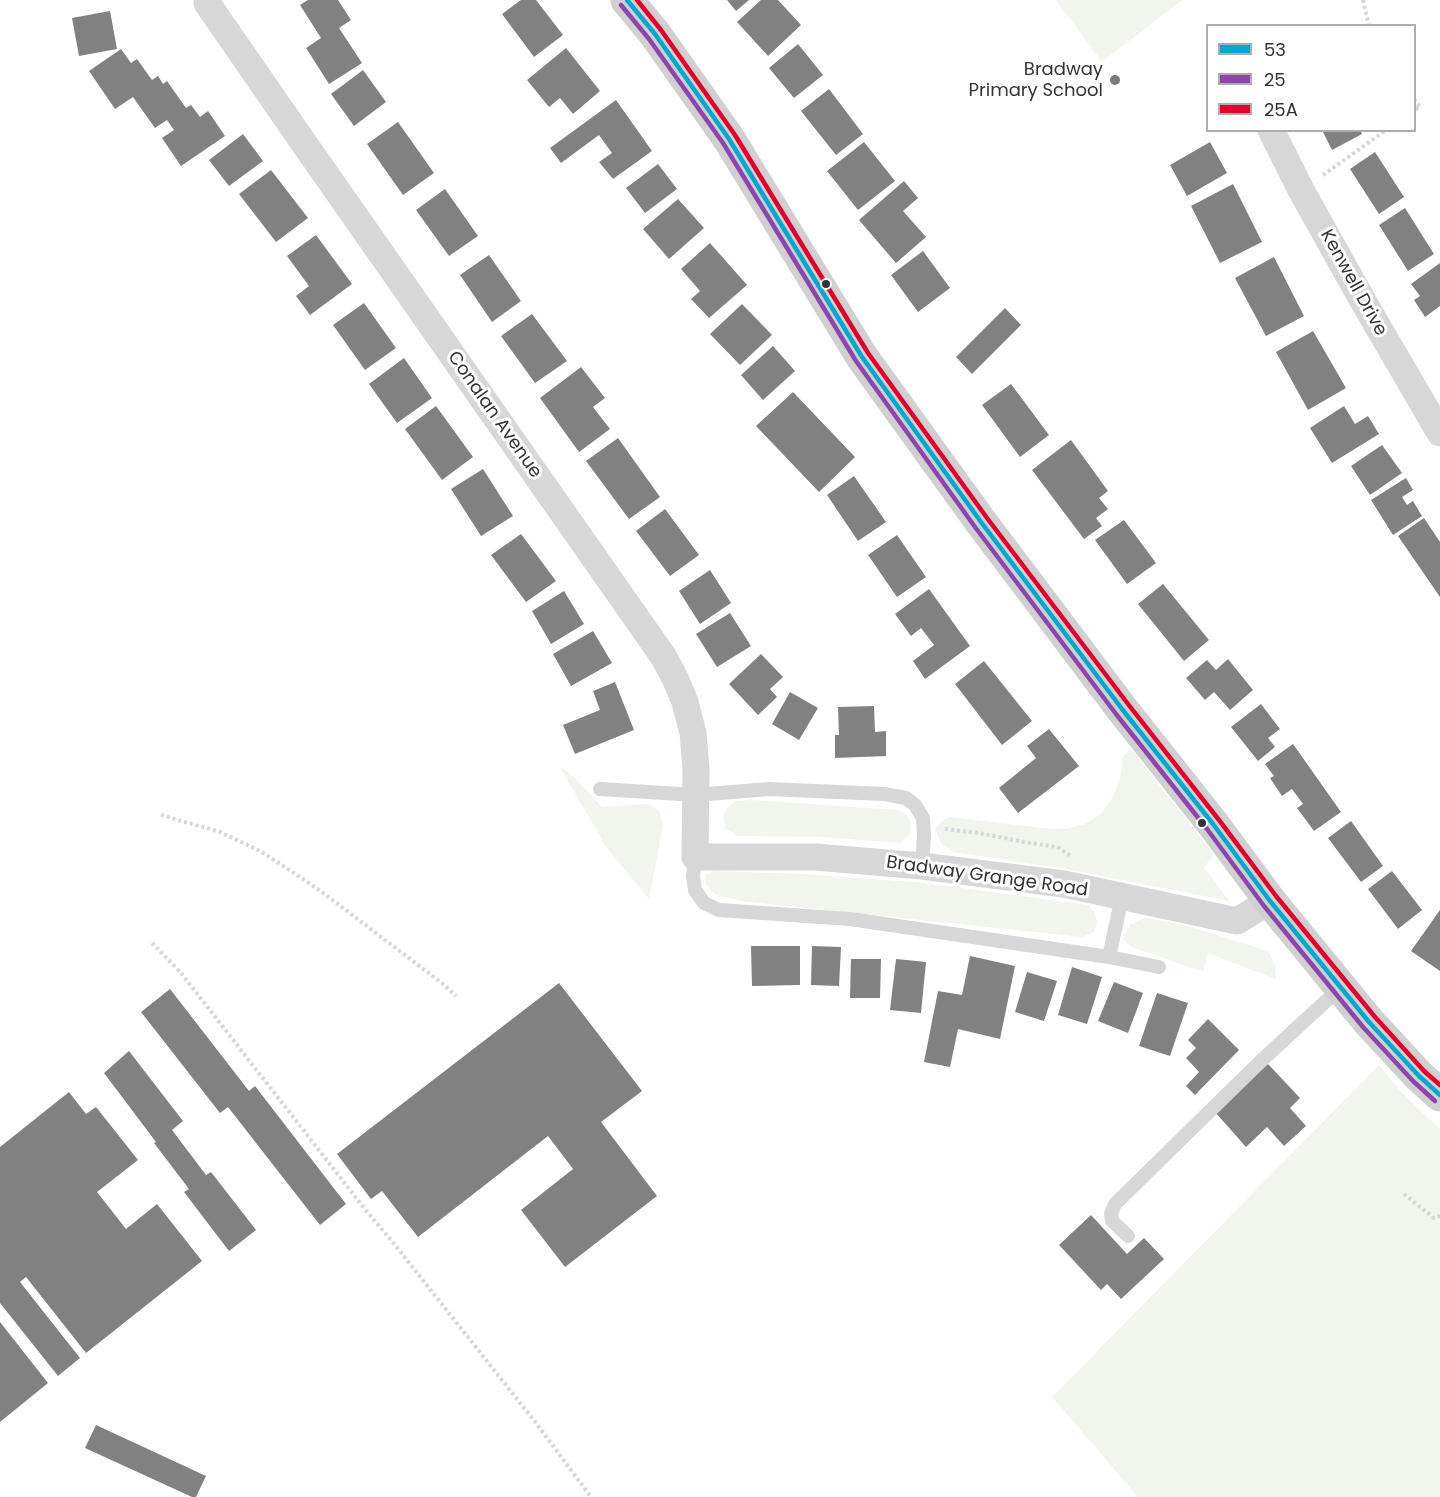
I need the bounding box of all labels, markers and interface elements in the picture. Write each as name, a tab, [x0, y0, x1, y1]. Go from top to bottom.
legend	[1206, 24, 1416, 132]
text: 53	[1264, 37, 1286, 62]
place label: Bradway Primary School	[969, 59, 1103, 101]
text: 25	[1264, 67, 1286, 92]
marker: Bradway Primary School	[1108, 73, 1122, 87]
text: 25A	[1264, 97, 1298, 122]
street label: Kenwell Drive	[1315, 226, 1391, 340]
unlabelled marker	[820, 278, 832, 290]
street label: Conalan Avenue	[442, 348, 546, 482]
unlabelled marker	[1196, 817, 1208, 829]
street label: Bradway Grange Road	[885, 852, 1089, 902]

